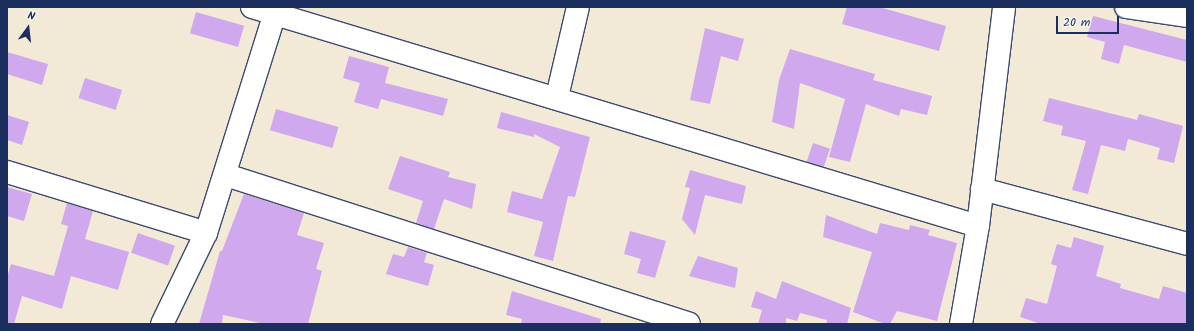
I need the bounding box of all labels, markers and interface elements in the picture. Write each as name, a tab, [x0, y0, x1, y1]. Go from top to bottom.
text: N	[25, 7, 37, 26]
north arrow	[8, 8, 48, 48]
scale bar	[1058, 8, 1121, 34]
text: 20 m	[1063, 13, 1090, 32]

